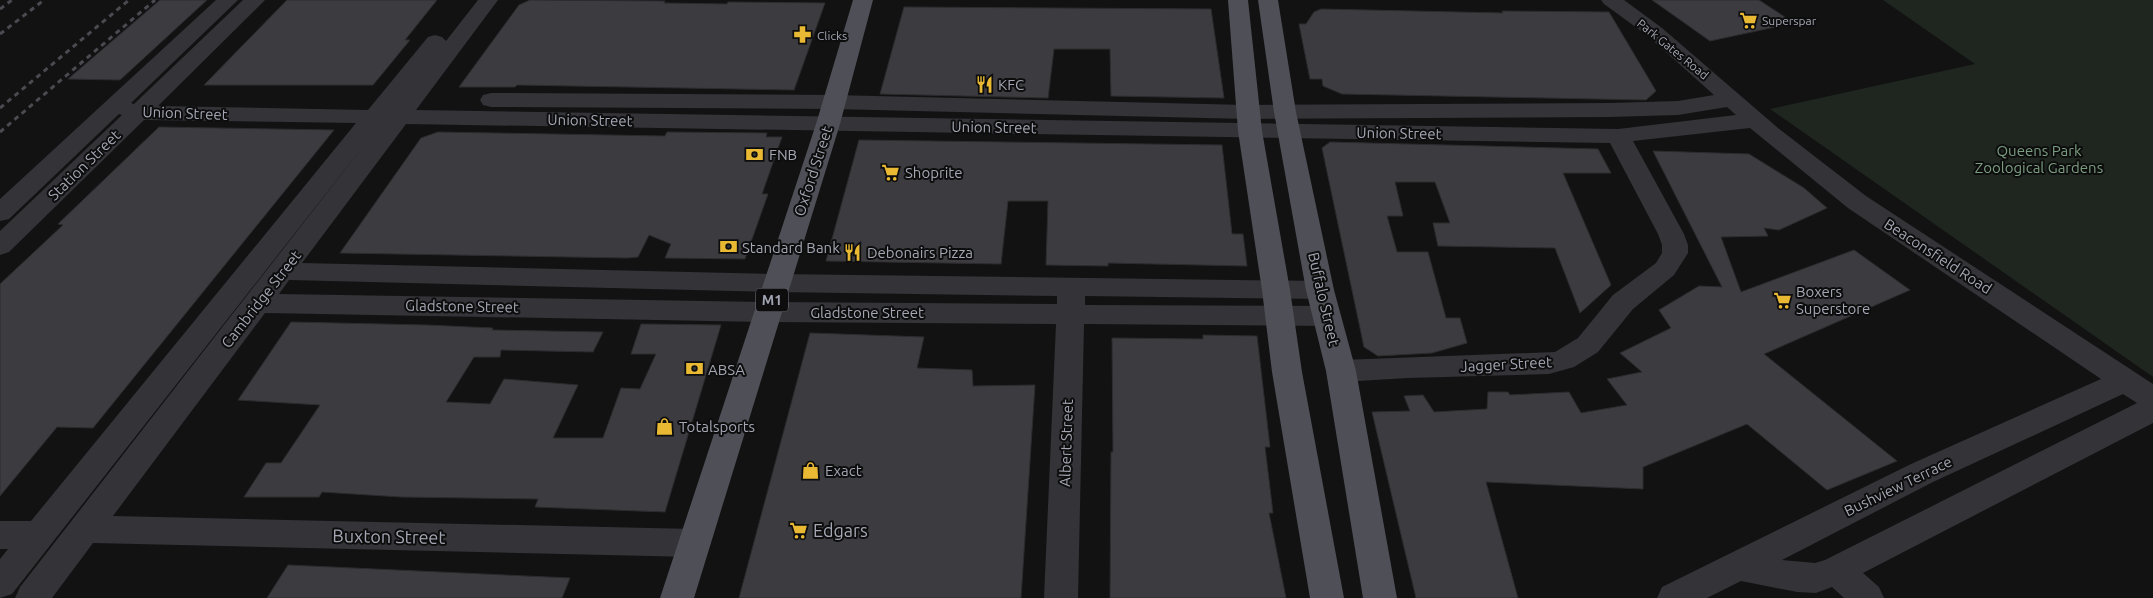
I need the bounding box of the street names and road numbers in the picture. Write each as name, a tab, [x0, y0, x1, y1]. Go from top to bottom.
street label: Park Gates Road	[1635, 16, 1711, 82]
street label: Union Street	[142, 103, 228, 123]
street label: Union Street	[547, 111, 633, 129]
street label: Union Street	[951, 118, 1037, 136]
street label: Oxford Street	[790, 124, 836, 218]
street label: Union Street	[1356, 124, 1442, 142]
street label: Station Street	[44, 126, 124, 204]
street label: Beaconsfield Road	[1881, 215, 1995, 297]
street label: Cambridge Street	[218, 247, 304, 351]
street label: Buffalo Street	[1305, 251, 1343, 347]
road number: M1	[756, 288, 788, 312]
street label: Gladstone Street	[405, 297, 519, 315]
street label: Gladstone Street	[810, 304, 924, 321]
street label: Jagger Street	[1460, 353, 1552, 375]
street label: Albert Street	[1056, 399, 1076, 487]
street label: Bushview Terrace	[1841, 453, 1955, 519]
street label: Buxton Street	[332, 525, 446, 547]

